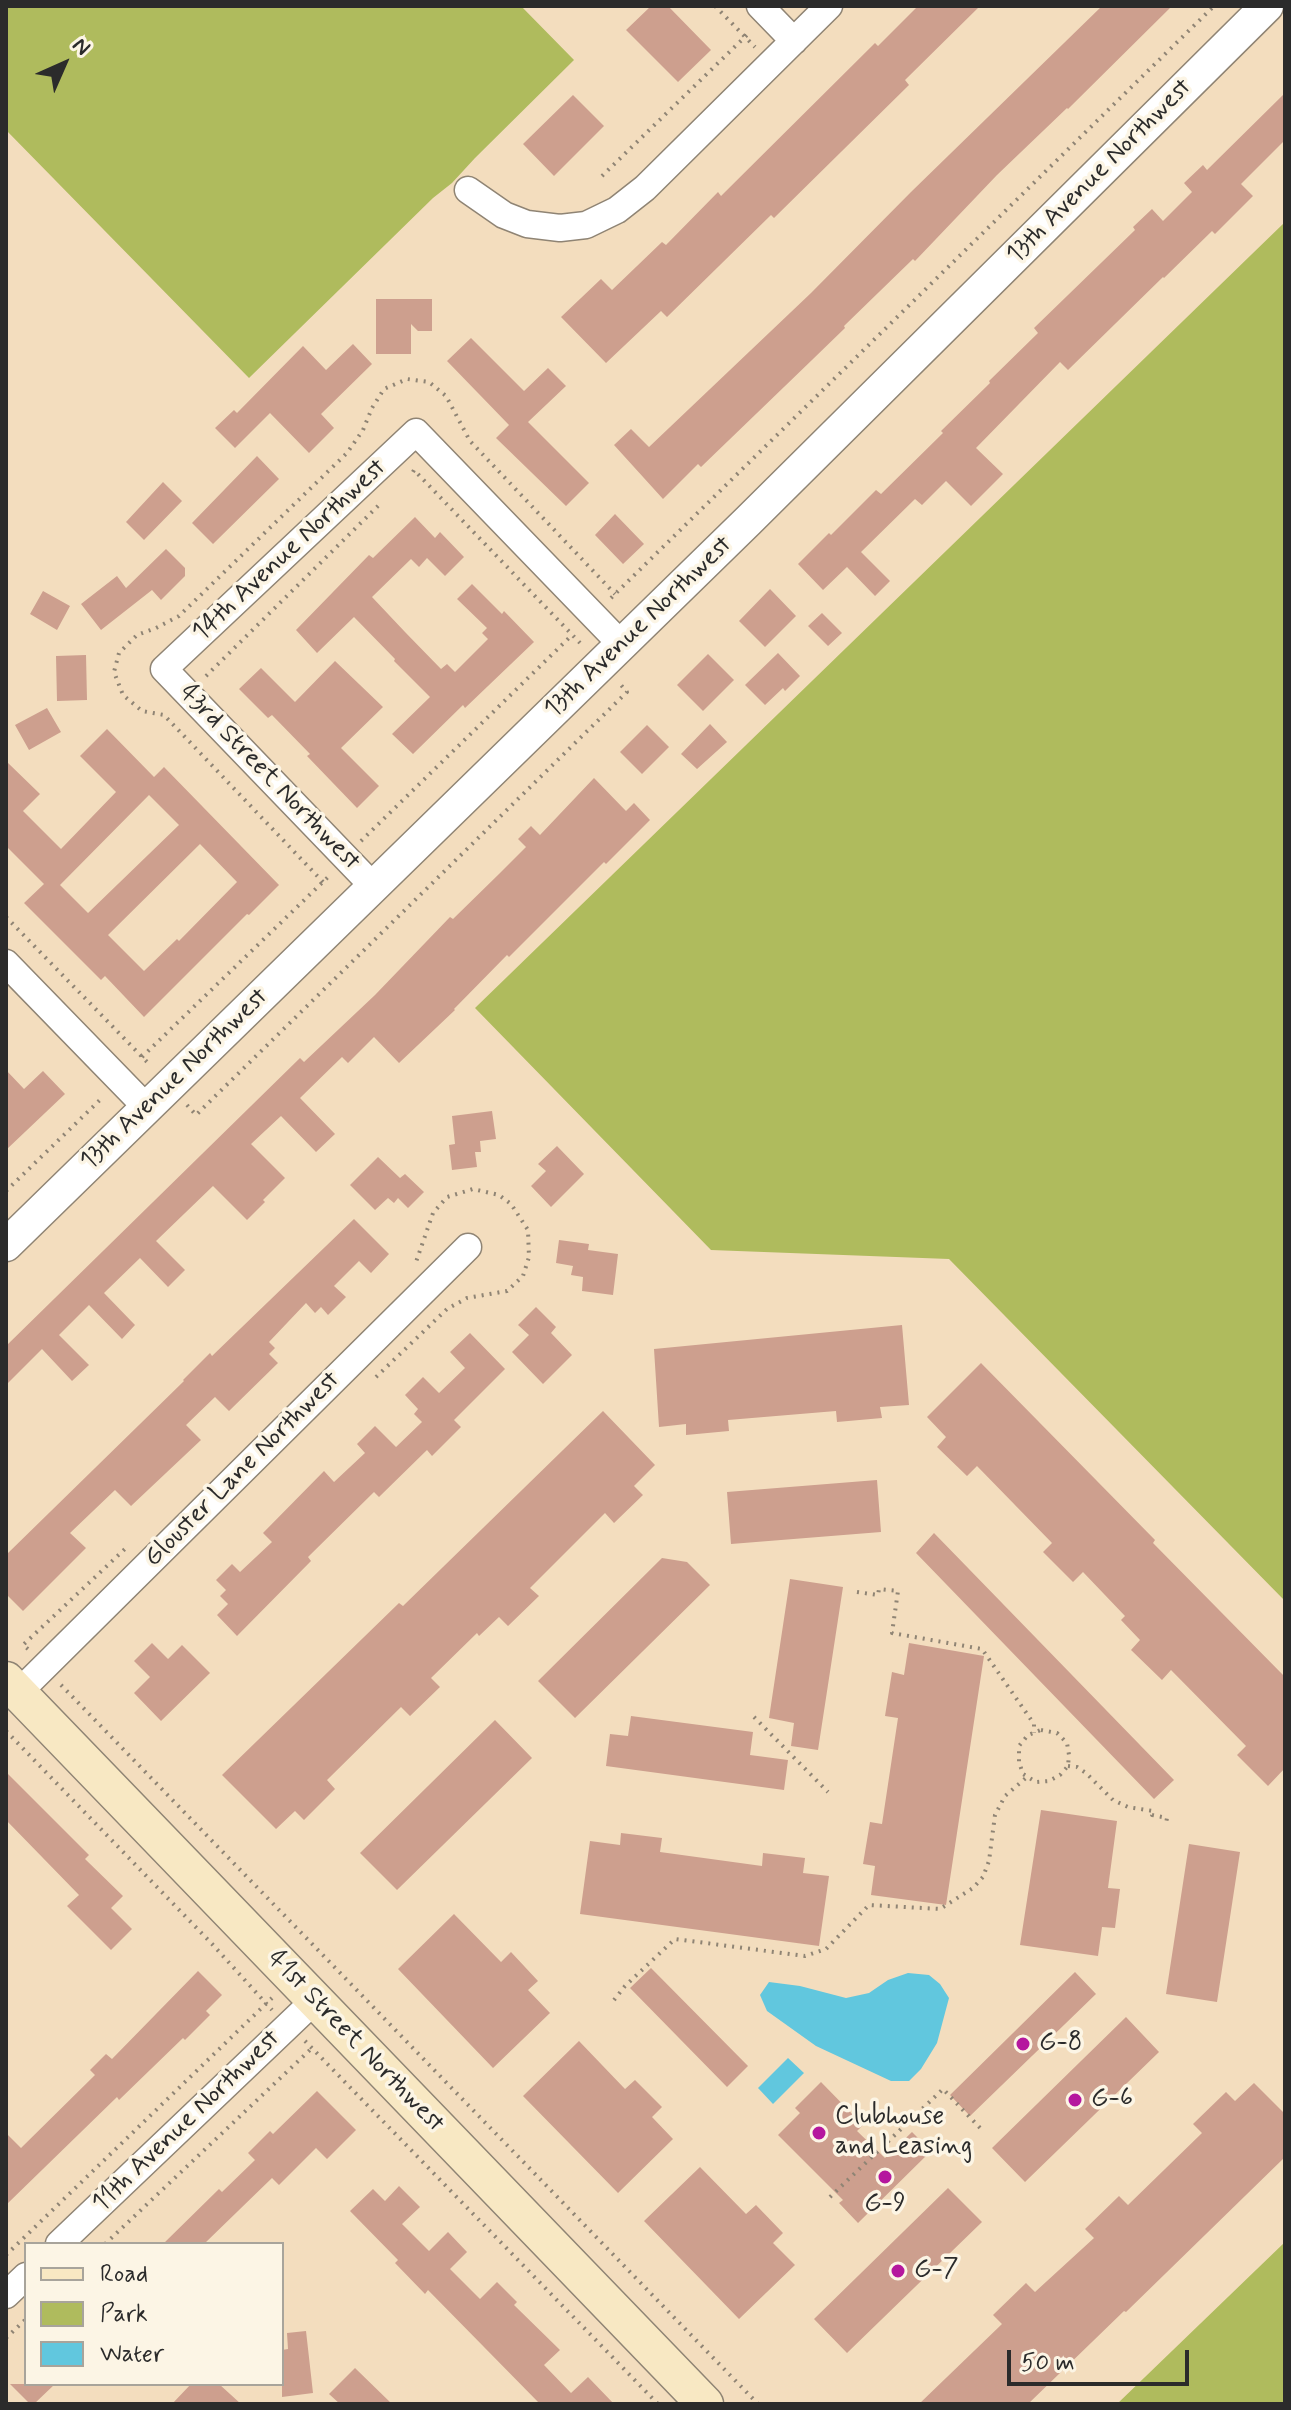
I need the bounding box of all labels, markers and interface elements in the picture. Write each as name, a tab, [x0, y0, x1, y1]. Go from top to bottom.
north arrow	[24, 24, 104, 104]
text: N	[66, 32, 96, 62]
street label: 13th Avenue Northwest	[1001, 73, 1199, 271]
street label: 14th Avenue Northwest	[187, 453, 393, 649]
street label: 13th Avenue Northwest	[539, 530, 739, 726]
street label: 43rd Street Northwest	[172, 678, 366, 878]
street label: 13th Avenue Northwest	[75, 982, 275, 1178]
street label: Glouster Lane Northwest	[139, 1366, 347, 1574]
street label: 41st Street Northwest	[260, 1944, 450, 2140]
street label: 11th Avenue Northwest	[87, 2024, 287, 2220]
place label: G-8	[1039, 2028, 1082, 2060]
marker: G-8	[1014, 2035, 1032, 2053]
place label: G-6	[1091, 2084, 1133, 2116]
marker: G-6	[1066, 2091, 1084, 2109]
place label: Clubhouse and Leasing	[835, 2102, 972, 2164]
marker: Clubhouse and Leasing	[810, 2124, 828, 2142]
marker: G-9	[876, 2168, 894, 2186]
place label: G-9	[864, 2189, 906, 2221]
legend	[24, 2242, 284, 2386]
place label: G-7	[914, 2255, 959, 2287]
text: Road	[100, 2259, 148, 2290]
marker: G-7	[889, 2262, 907, 2280]
text: Park	[100, 2299, 148, 2330]
scale bar	[1011, 2334, 1193, 2384]
text: Water	[100, 2339, 164, 2370]
text: 50 m	[1021, 2348, 1075, 2379]

